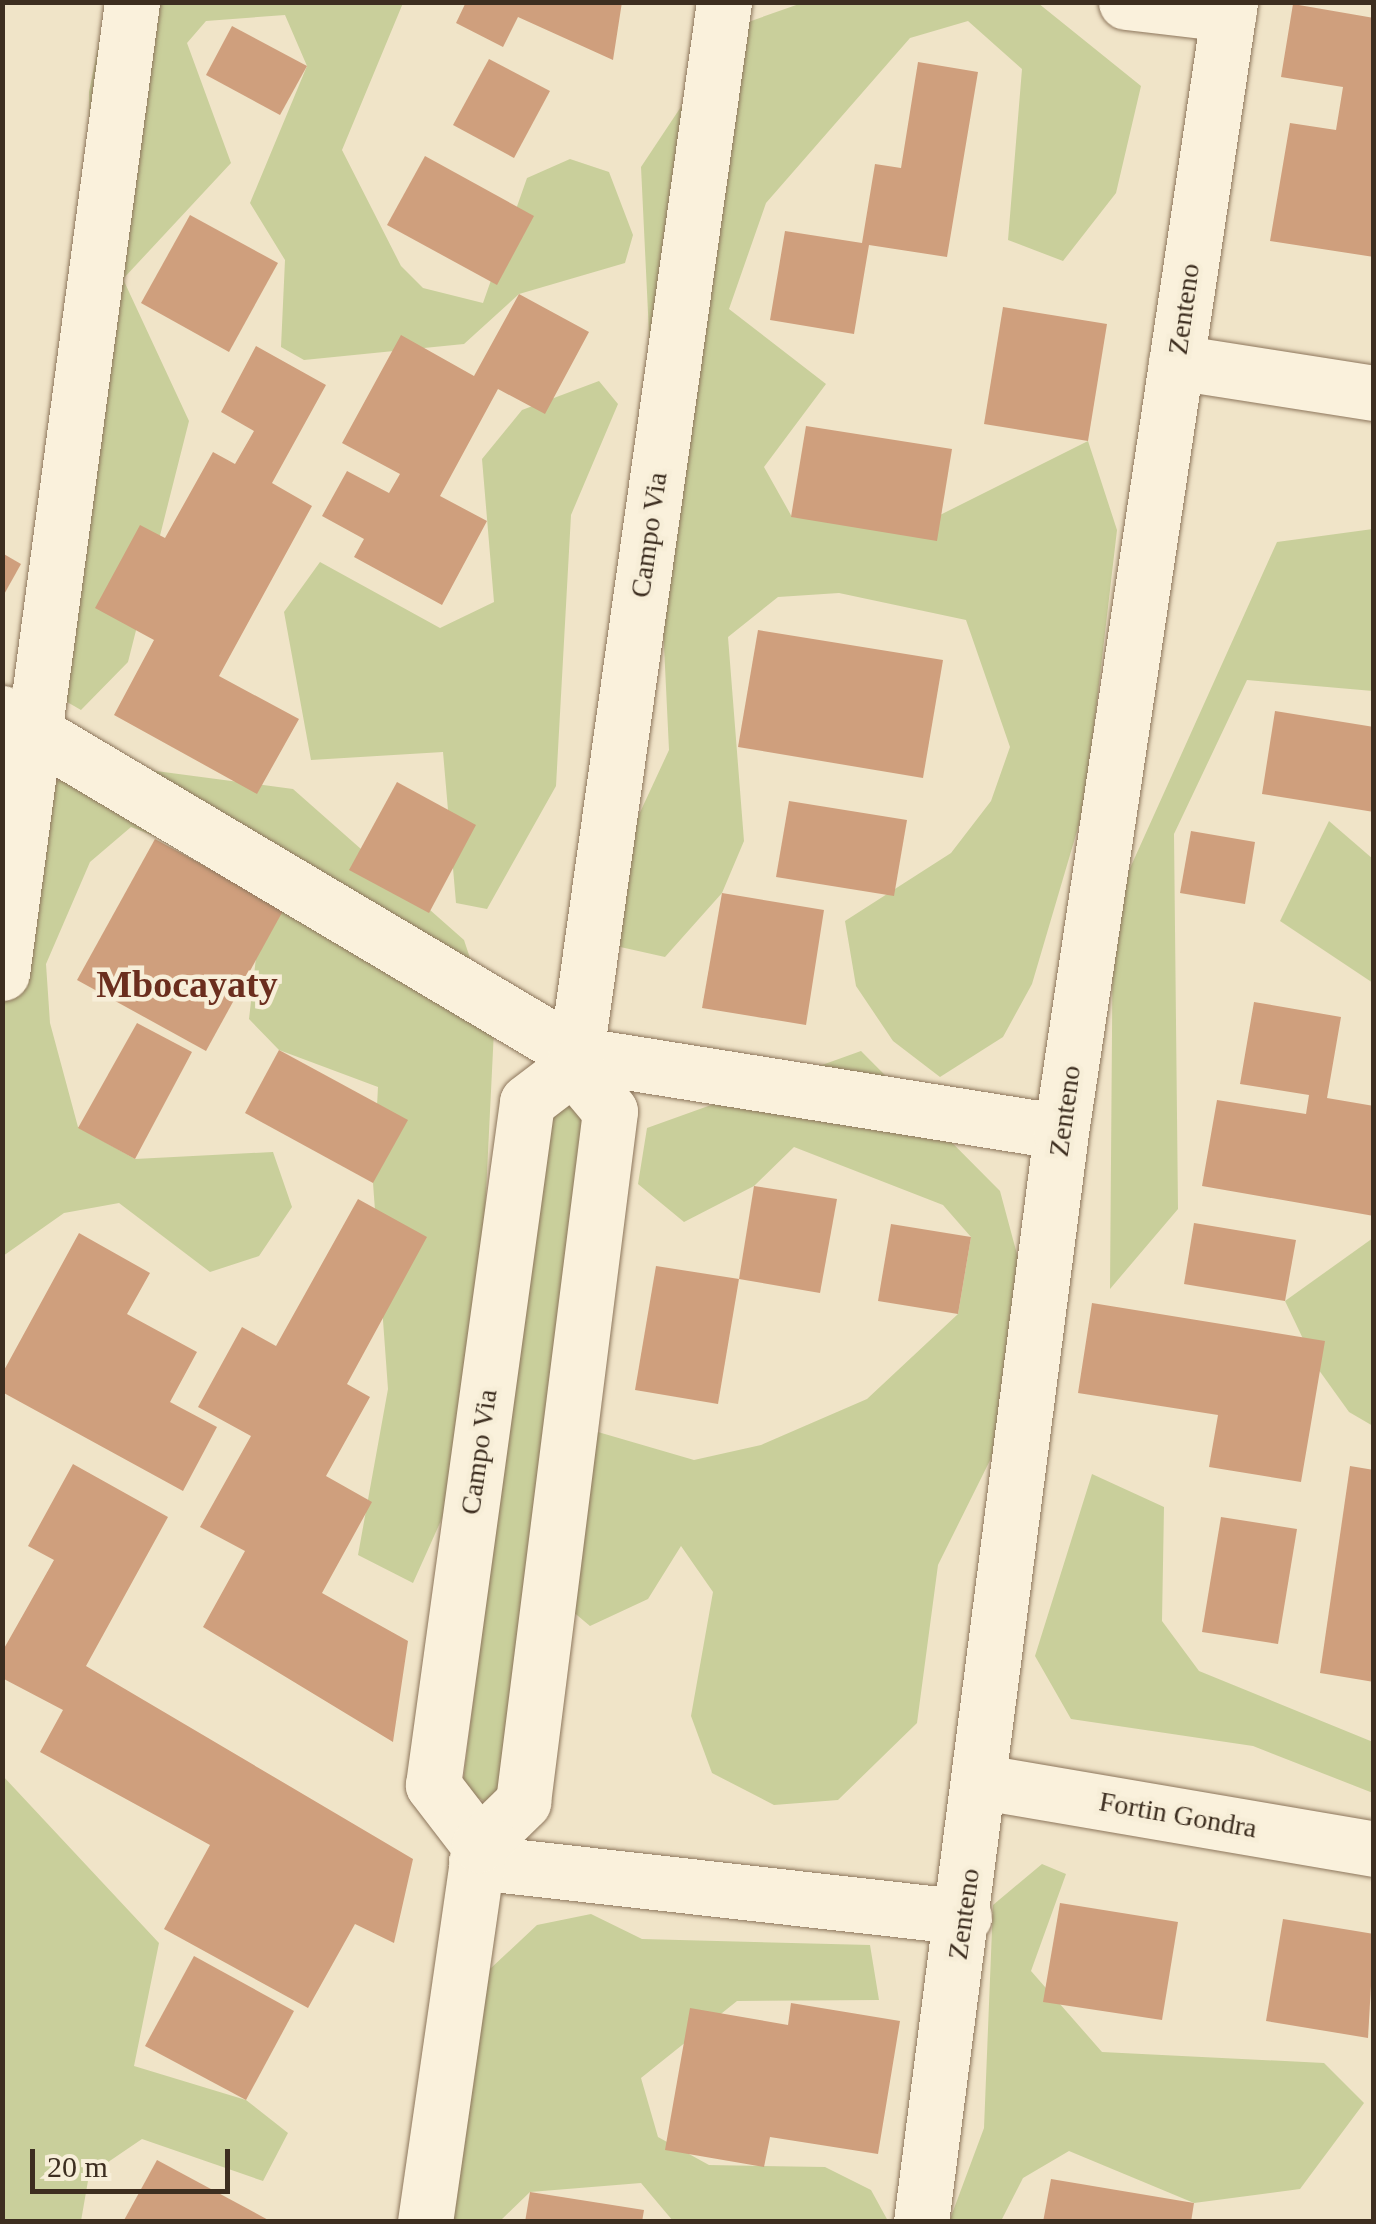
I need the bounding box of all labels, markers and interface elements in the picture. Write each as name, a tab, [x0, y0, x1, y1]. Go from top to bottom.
street label: Zenteno	[1161, 261, 1207, 357]
street label: Campo Via	[624, 470, 674, 600]
district label: Mbocayaty	[96, 962, 278, 1008]
street label: Zenteno	[1042, 1063, 1088, 1159]
street label: Campo Via	[454, 1387, 504, 1517]
street label: Fortin Gondra	[1097, 1785, 1259, 1845]
street label: Zenteno	[941, 1866, 987, 1962]
scale bar	[35, 2129, 235, 2191]
text: 20 m	[47, 2150, 108, 2183]

